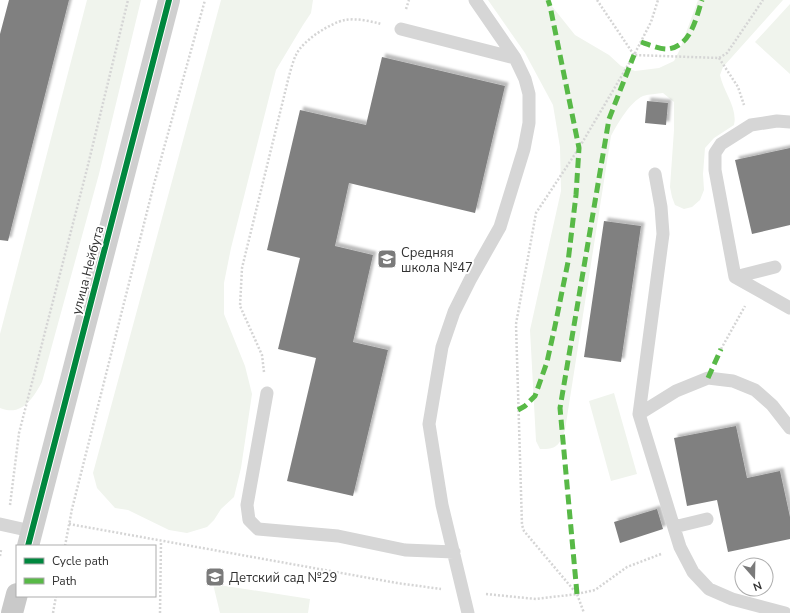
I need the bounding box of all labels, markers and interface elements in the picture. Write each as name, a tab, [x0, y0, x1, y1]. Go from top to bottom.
street label: улица Нейбута	[67, 224, 108, 317]
place label: Средняя школа №47	[401, 244, 473, 277]
school or university icon: Средняя школа №47	[376, 248, 398, 270]
legend	[16, 545, 156, 597]
text: Cycle path	[52, 553, 109, 569]
north arrow	[734, 557, 774, 597]
school or university icon: Детский сад №29	[204, 566, 226, 588]
place label: Детский сад №29	[229, 569, 337, 587]
text: Path	[52, 573, 77, 589]
text: N	[751, 577, 764, 594]

